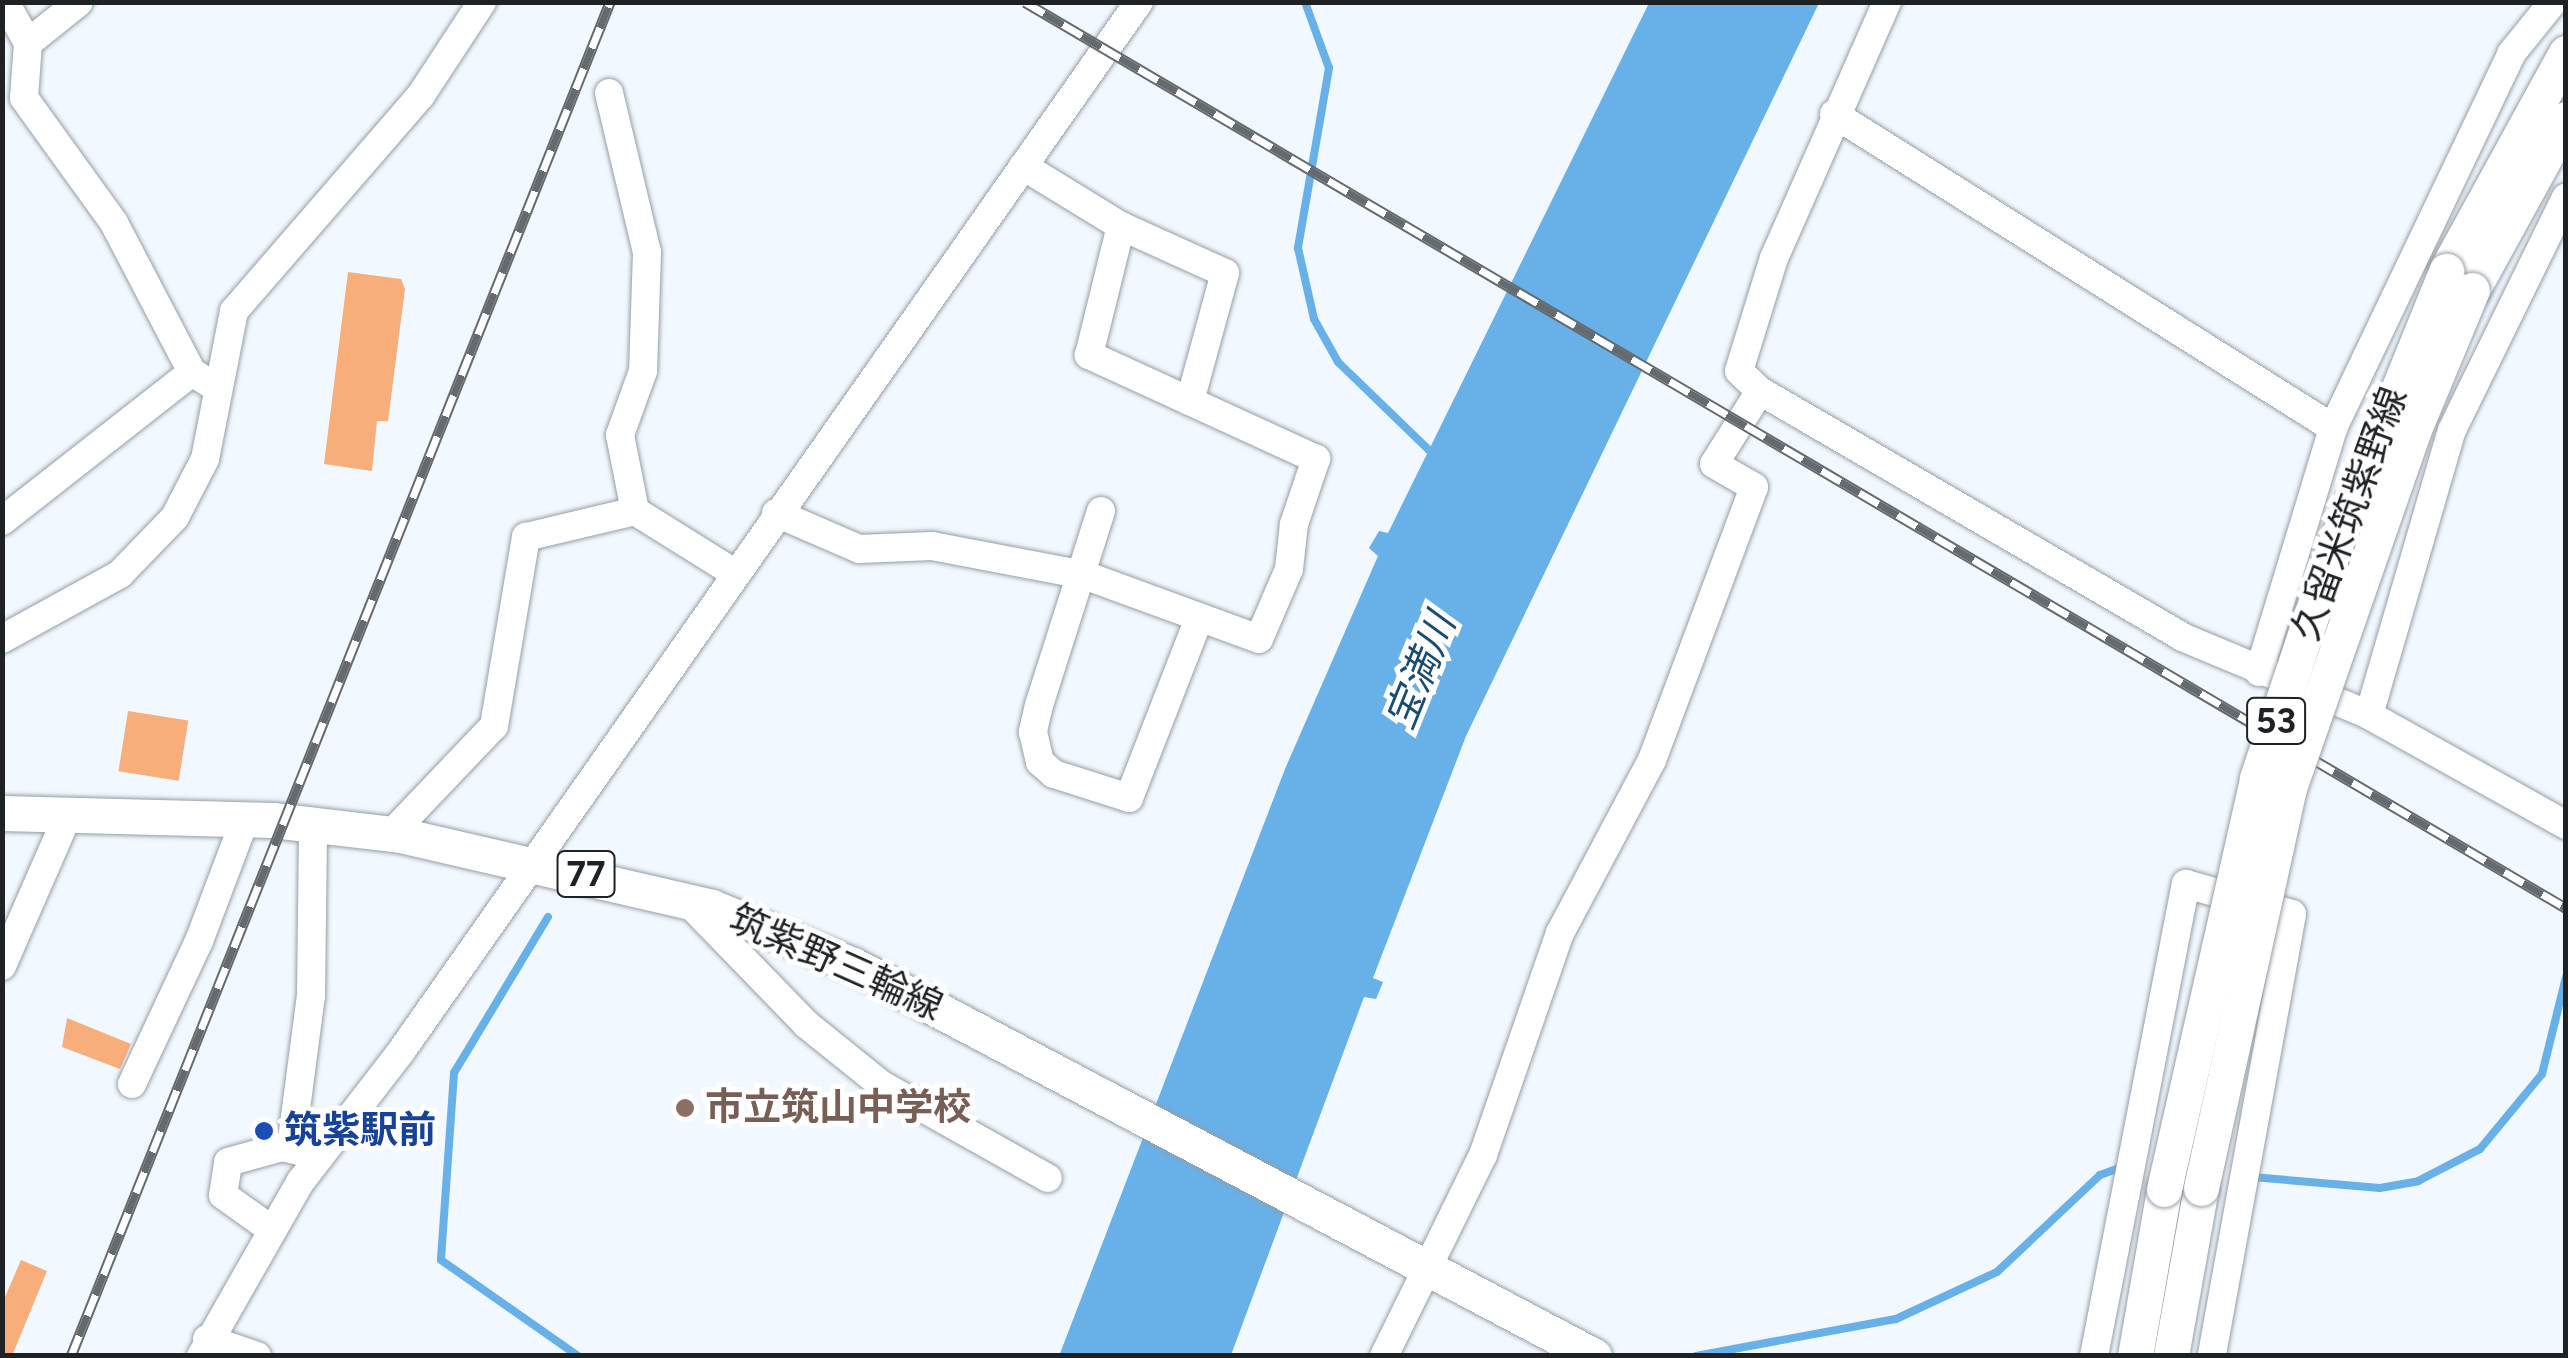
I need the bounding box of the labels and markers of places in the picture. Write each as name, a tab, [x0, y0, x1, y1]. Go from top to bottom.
place label: 市立筑山中学校	[705, 1085, 971, 1131]
marker: 市立筑山中学校	[674, 1097, 696, 1119]
place label: 筑紫駅前	[284, 1108, 436, 1154]
marker: 筑紫駅前	[253, 1120, 275, 1142]

